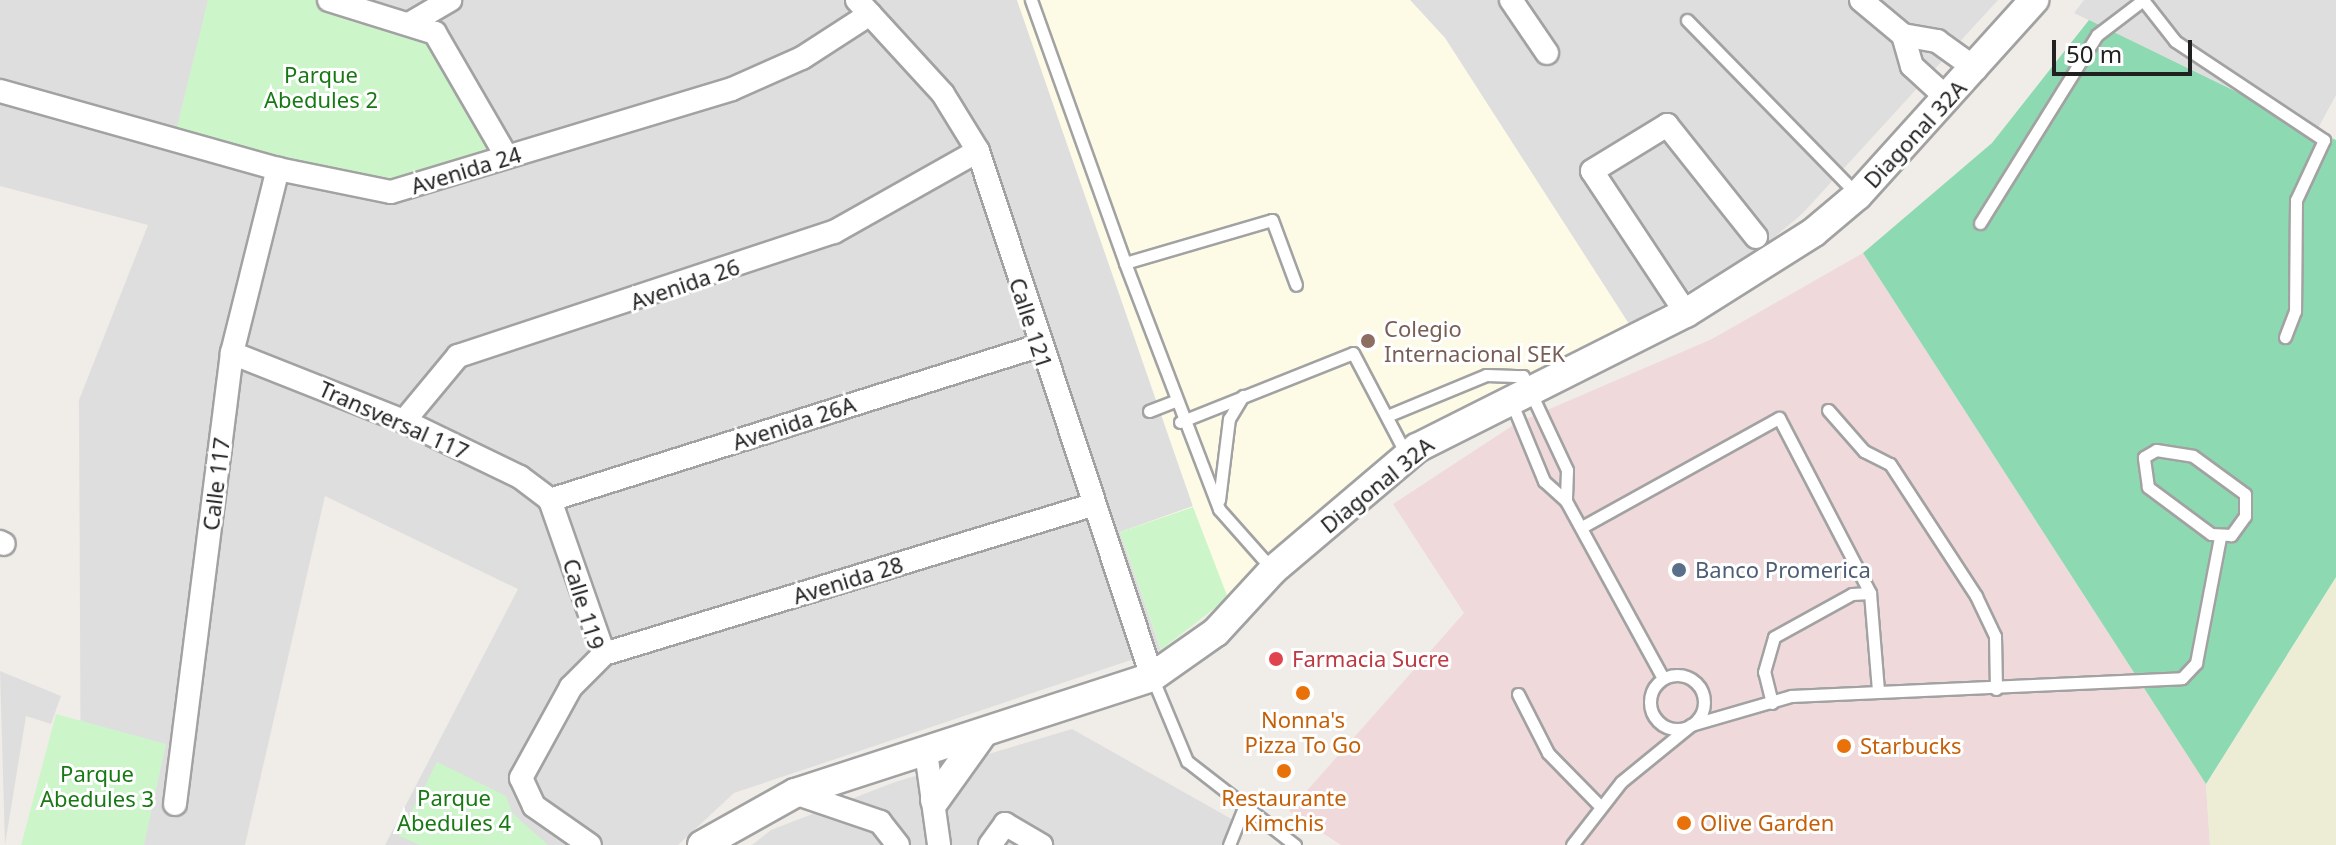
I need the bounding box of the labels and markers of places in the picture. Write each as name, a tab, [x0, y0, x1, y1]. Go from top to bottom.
place label: Colegio Internacional SEK	[1384, 315, 1565, 366]
marker: Colegio Internacional SEK	[1359, 332, 1377, 350]
place label: Banco Promerica	[1695, 557, 1871, 583]
marker: Banco Promerica	[1670, 561, 1688, 579]
place label: Farmacia Sucre	[1292, 646, 1449, 672]
marker: Farmacia Sucre	[1267, 650, 1285, 668]
marker: Nonna's Pizza To Go	[1294, 684, 1312, 702]
place label: Nonna's Pizza To Go	[1245, 706, 1361, 758]
place label: Starbucks	[1860, 733, 1961, 759]
marker: Starbucks	[1835, 737, 1853, 755]
marker: Restaurante Kimchis	[1275, 762, 1293, 780]
place label: Restaurante Kimchis	[1221, 784, 1347, 836]
place label: Olive Garden	[1700, 810, 1834, 836]
marker: Olive Garden	[1675, 814, 1693, 832]

